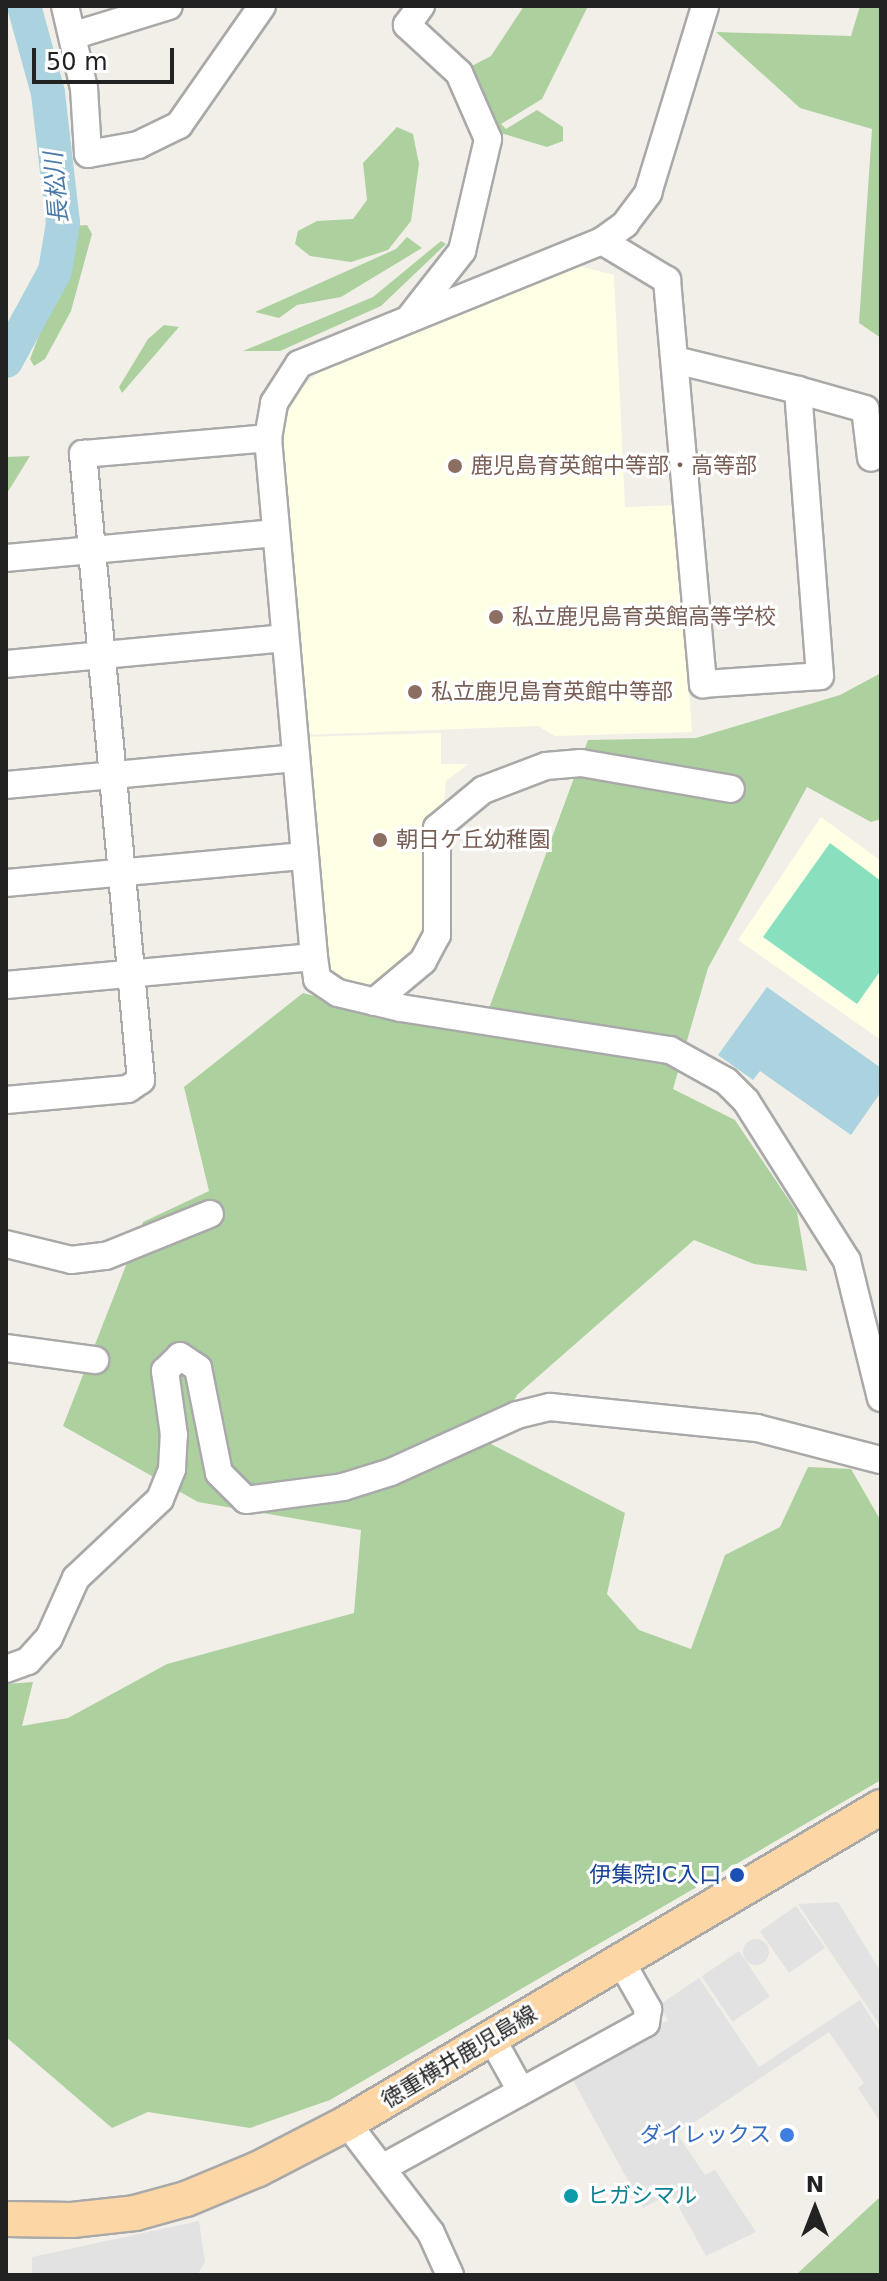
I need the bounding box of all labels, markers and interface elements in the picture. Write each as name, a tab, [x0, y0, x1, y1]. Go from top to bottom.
scale bar	[36, 32, 178, 82]
text: 50 m	[46, 48, 108, 76]
water label: 長松川	[40, 151, 74, 225]
place label: 鹿児島育英館中等部・高等部	[471, 453, 757, 479]
marker: 鹿児島育英館中等部・高等部	[446, 457, 464, 475]
place label: 私立鹿児島育英館高等学校	[512, 604, 776, 630]
marker: 私立鹿児島育英館高等学校	[487, 608, 505, 626]
place label: 私立鹿児島育英館中等部	[431, 679, 673, 705]
marker: 私立鹿児島育英館中等部	[406, 683, 424, 701]
place label: 朝日ケ丘幼稚園	[396, 827, 550, 853]
marker: 朝日ケ丘幼稚園	[371, 831, 389, 849]
place label: 伊集院IC入口	[589, 1862, 721, 1888]
marker: 伊集院IC入口	[728, 1866, 746, 1884]
street label: 徳重横井鹿児島線	[377, 2000, 541, 2114]
place label: ダイレックス	[639, 2122, 771, 2148]
marker: ダイレックス	[778, 2126, 796, 2144]
north arrow	[775, 2169, 855, 2249]
text: N	[806, 2172, 824, 2197]
place label: ヒガシマル	[587, 2183, 697, 2209]
marker: ヒガシマル	[562, 2187, 580, 2205]

